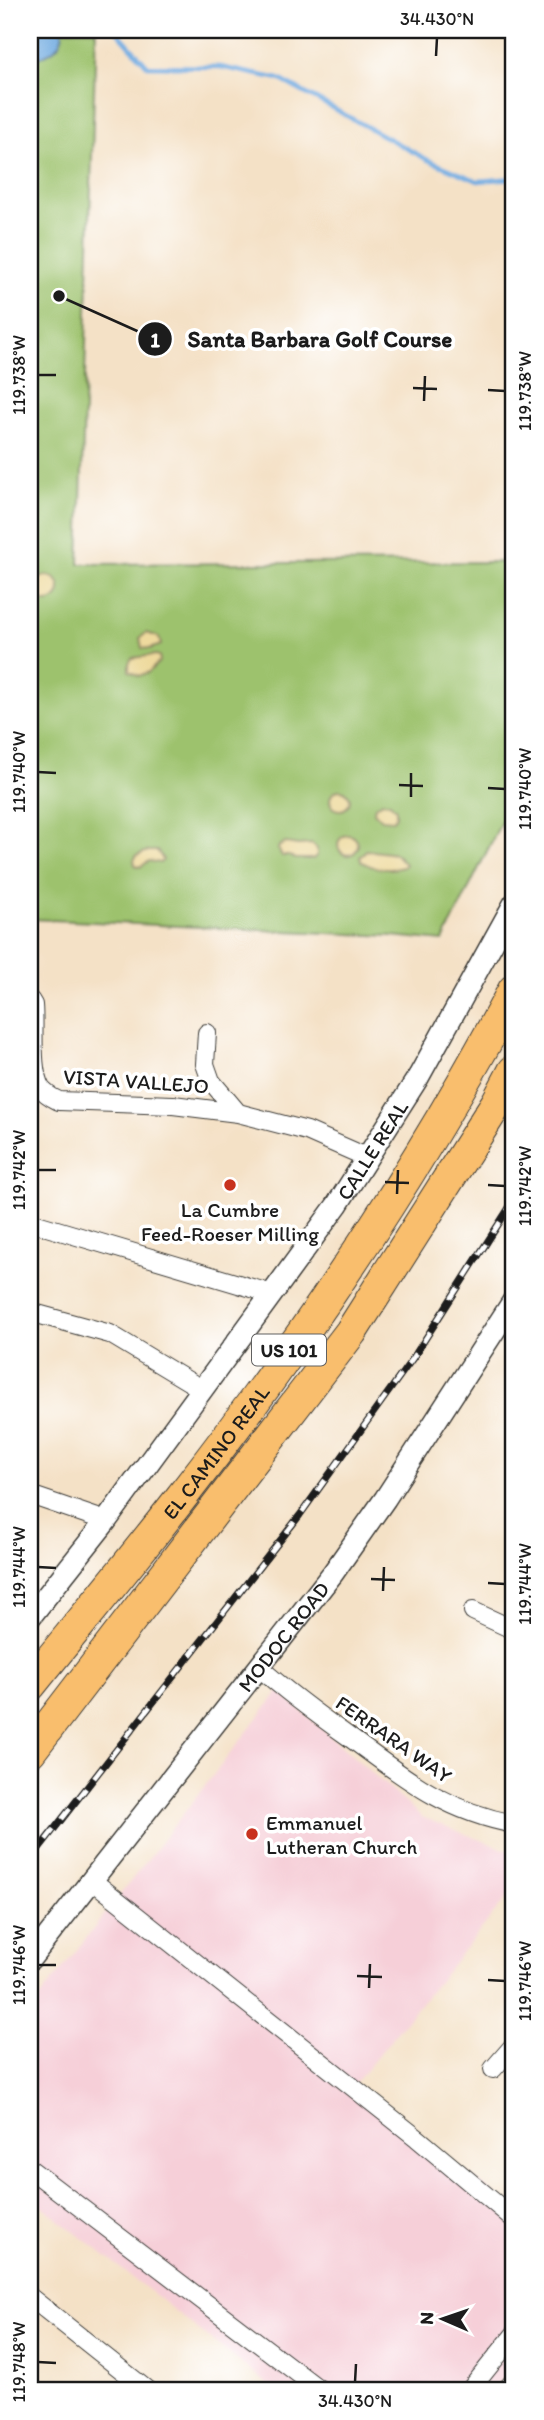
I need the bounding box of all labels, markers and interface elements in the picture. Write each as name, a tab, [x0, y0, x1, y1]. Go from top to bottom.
text: 34.430°N	[400, 8, 474, 30]
callout: Santa Barbara Golf Course	[138, 317, 467, 361]
text: Santa Barbara Golf Course	[188, 325, 452, 353]
text: 1	[150, 327, 160, 352]
text: 119.738°W	[8, 335, 30, 415]
text: 119.738°W	[514, 351, 536, 431]
text: 119.740°W	[8, 731, 30, 813]
text: 119.740°W	[514, 748, 536, 830]
street label: VISTA VALLEJO	[62, 1063, 210, 1099]
street label: CALLE REAL	[331, 1095, 413, 1204]
text: 119.742°W	[8, 1130, 30, 1210]
text: 119.742°W	[514, 1146, 536, 1226]
marker: La Cumbre Feed-Roeser Milling	[222, 1177, 238, 1193]
place label: La Cumbre Feed-Roeser Milling	[141, 1197, 319, 1246]
road number: US 101	[252, 1334, 326, 1366]
street label: EL CAMINO REAL	[157, 1380, 274, 1524]
text: 119.744°W	[8, 1526, 30, 1608]
text: 119.744°W	[514, 1543, 536, 1625]
street label: MODOC ROAD	[232, 1576, 334, 1697]
street label: FERRARA WAY	[331, 1690, 457, 1788]
place label: Emmanuel Lutheran Church	[266, 1810, 417, 1859]
marker: Emmanuel Lutheran Church	[244, 1826, 260, 1842]
text: 119.746°W	[8, 1925, 30, 2005]
text: 119.746°W	[514, 1941, 536, 2021]
north arrow	[407, 2284, 477, 2354]
text: N	[415, 2312, 438, 2325]
text: 119.748°W	[8, 2322, 30, 2402]
text: 34.430°N	[318, 2390, 392, 2412]

